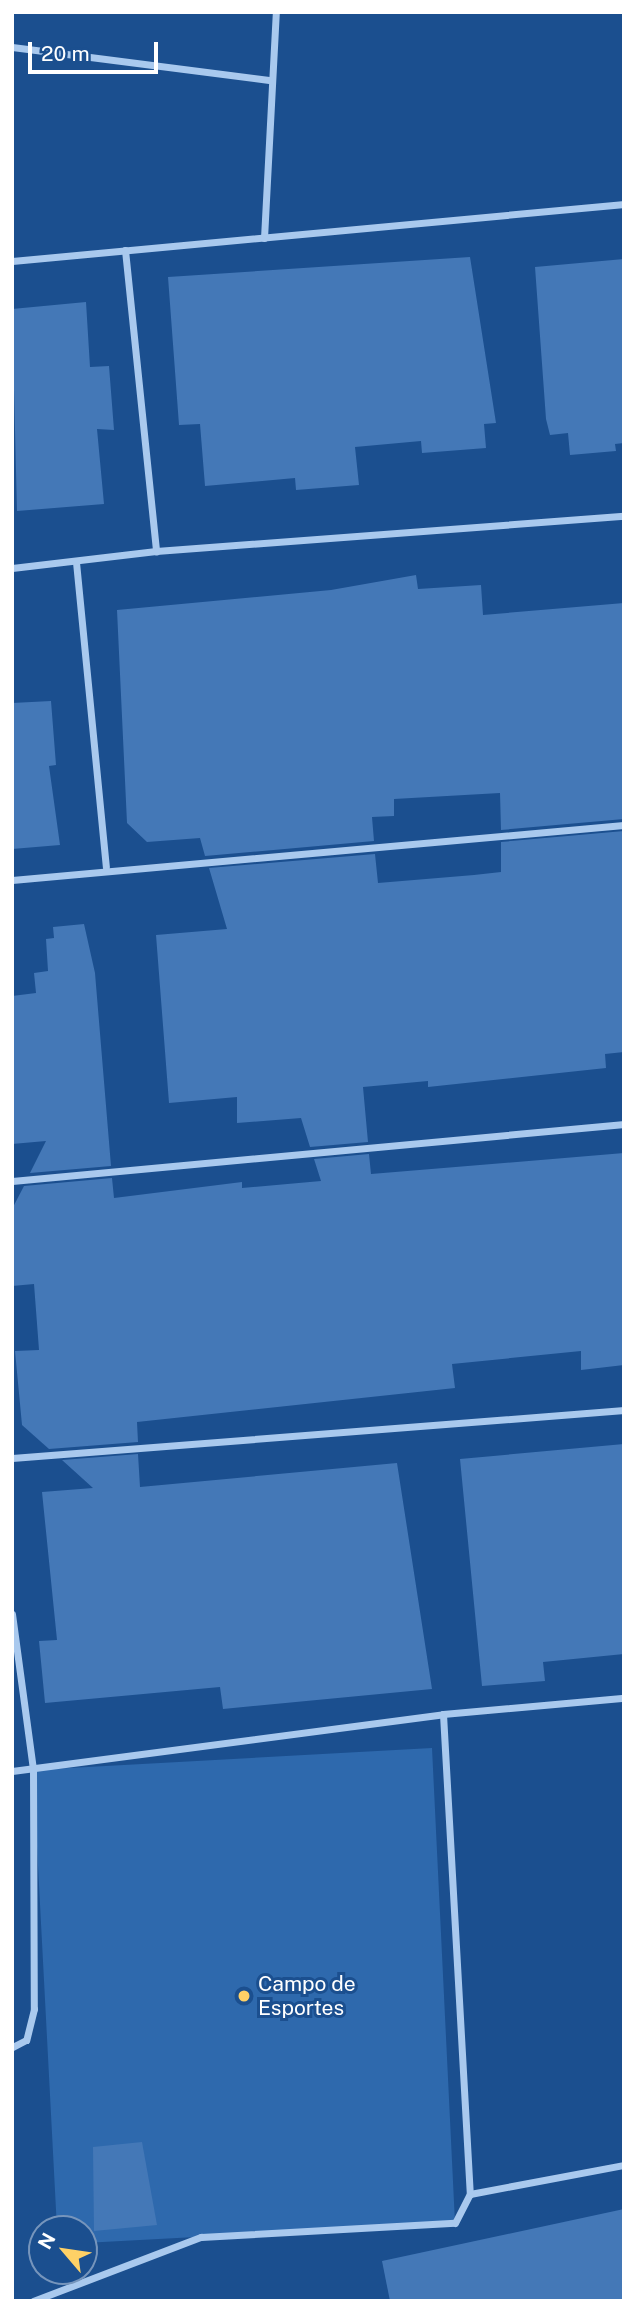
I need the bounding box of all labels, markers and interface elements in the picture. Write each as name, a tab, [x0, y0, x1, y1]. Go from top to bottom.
scale bar	[32, 28, 161, 72]
text: 20 m	[41, 41, 90, 66]
place label: Campo de Esportes	[258, 1971, 356, 2021]
marker: Campo de Esportes	[236, 1988, 252, 2004]
north arrow	[28, 2215, 98, 2285]
text: N	[33, 2229, 60, 2253]

